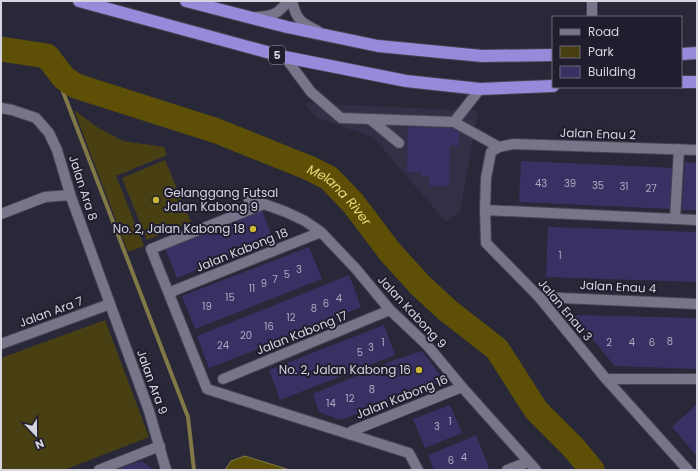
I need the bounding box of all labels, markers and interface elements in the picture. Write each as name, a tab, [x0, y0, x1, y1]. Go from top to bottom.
legend	[552, 16, 682, 88]
text: Road	[588, 23, 619, 40]
text: Park	[588, 43, 615, 60]
road number: 5	[269, 46, 285, 64]
text: Building	[588, 63, 636, 80]
street label: Jalan Enau 2	[560, 124, 636, 143]
street label: Jalan Ara 8	[65, 153, 102, 223]
water label: Melana River	[304, 160, 376, 231]
house number: 43	[535, 176, 547, 191]
house number: 39	[564, 176, 576, 191]
house number: 35	[592, 178, 604, 193]
house number: 31	[619, 179, 629, 194]
house number: 27	[645, 181, 657, 196]
place label: Gelanggang Futsal Jalan Kabong 9	[164, 184, 278, 215]
marker: Gelanggang Futsal Jalan Kabong 9	[151, 195, 161, 205]
place label: No. 2, Jalan Kabong 18	[113, 220, 245, 237]
street label: Jalan Kabong 18	[193, 223, 290, 276]
marker: No. 2, Jalan Kabong 18	[248, 224, 258, 234]
house number: 1	[558, 248, 562, 263]
house number: 3	[296, 262, 302, 277]
house number: 5	[284, 267, 290, 282]
street label: Jalan Kabong 9	[374, 271, 451, 352]
house number: 7	[272, 272, 278, 287]
street label: Jalan Enau 3	[534, 275, 596, 344]
house number: 9	[261, 276, 267, 291]
street label: Jalan Enau 4	[579, 276, 657, 297]
house number: 11	[249, 281, 255, 296]
house number: 15	[225, 290, 235, 305]
house number: 4	[336, 291, 342, 306]
street label: Jalan Ara 7	[17, 292, 86, 331]
house number: 6	[323, 296, 329, 311]
house number: 19	[202, 299, 212, 314]
house number: 8	[311, 301, 317, 316]
street label: Jalan Kabong 17	[254, 306, 350, 359]
house number: 12	[287, 310, 296, 325]
house number: 16	[264, 319, 274, 334]
house number: 20	[240, 328, 252, 343]
house number: 8	[667, 334, 673, 349]
house number: 1	[381, 335, 385, 350]
house number: 2	[606, 335, 612, 350]
house number: 4	[629, 335, 635, 350]
house number: 6	[649, 335, 655, 350]
house number: 24	[217, 338, 229, 353]
house number: 3	[368, 340, 374, 355]
house number: 5	[357, 345, 363, 360]
street label: Jalan Ara 9	[133, 347, 172, 417]
place label: No. 2, Jalan Kabong 16	[279, 361, 411, 378]
marker: No. 2, Jalan Kabong 16	[414, 365, 424, 375]
street label: Jalan Kabong 16	[354, 372, 450, 422]
house number: 8	[369, 382, 375, 397]
house number: 12	[346, 391, 355, 406]
house number: 14	[326, 396, 336, 411]
north arrow	[16, 415, 56, 455]
house number: 1	[448, 415, 452, 427]
house number: 3	[434, 419, 440, 434]
text: N	[33, 435, 47, 453]
house number: 4	[461, 450, 467, 465]
house number: 6	[448, 453, 454, 468]

